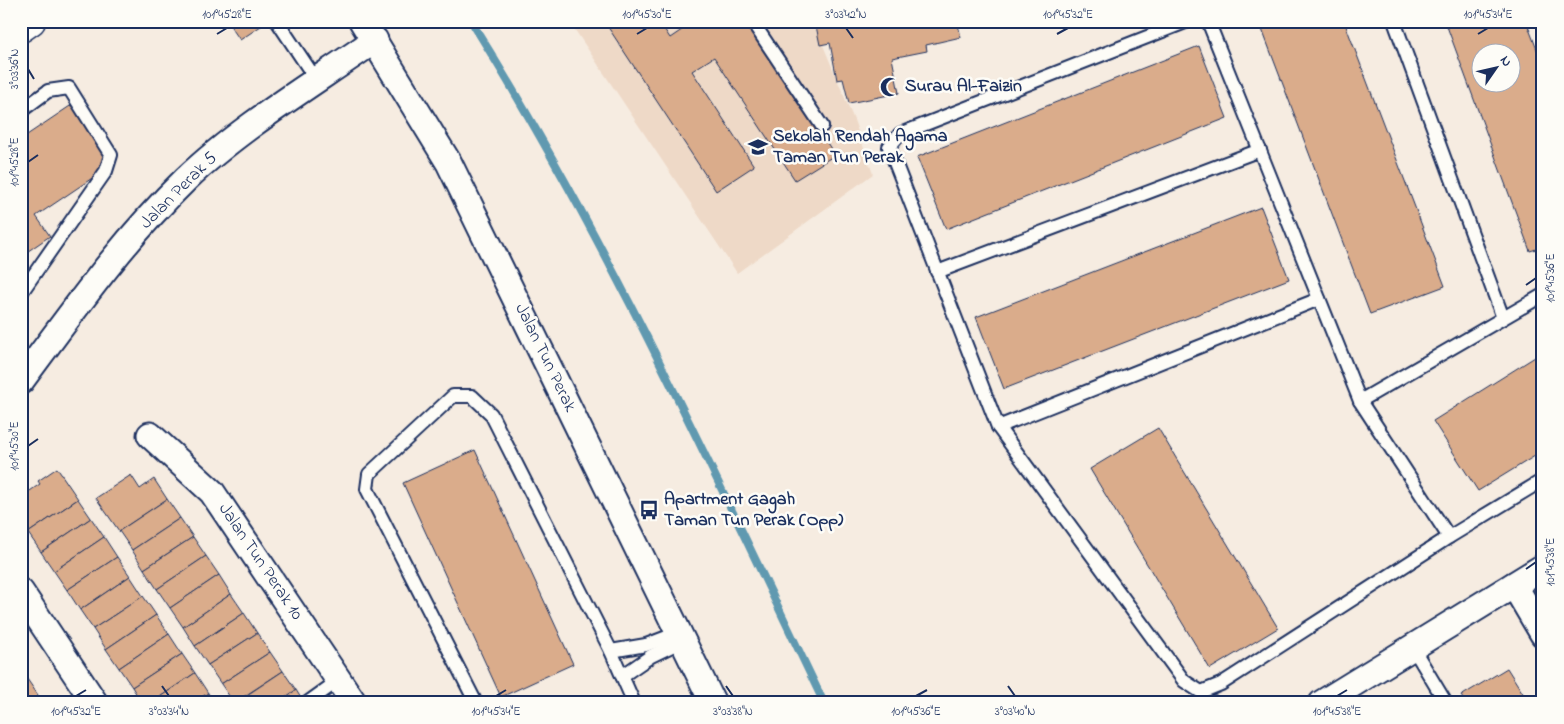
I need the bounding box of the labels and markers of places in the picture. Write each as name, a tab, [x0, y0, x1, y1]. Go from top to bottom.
place label: Surau Al-Faizin	[905, 74, 1022, 100]
mosque icon: Surau Al-Faizin	[879, 76, 901, 98]
place label: Sekolah Rendah Agama Taman Tun Perak	[773, 124, 948, 171]
school or university icon: Sekolah Rendah Agama Taman Tun Perak	[747, 136, 769, 158]
place label: Apartment Gagah Taman Tun Perak (Opp)	[664, 487, 844, 534]
bus stop icon: Apartment Gagah Taman Tun Perak (Opp)	[638, 499, 660, 521]

